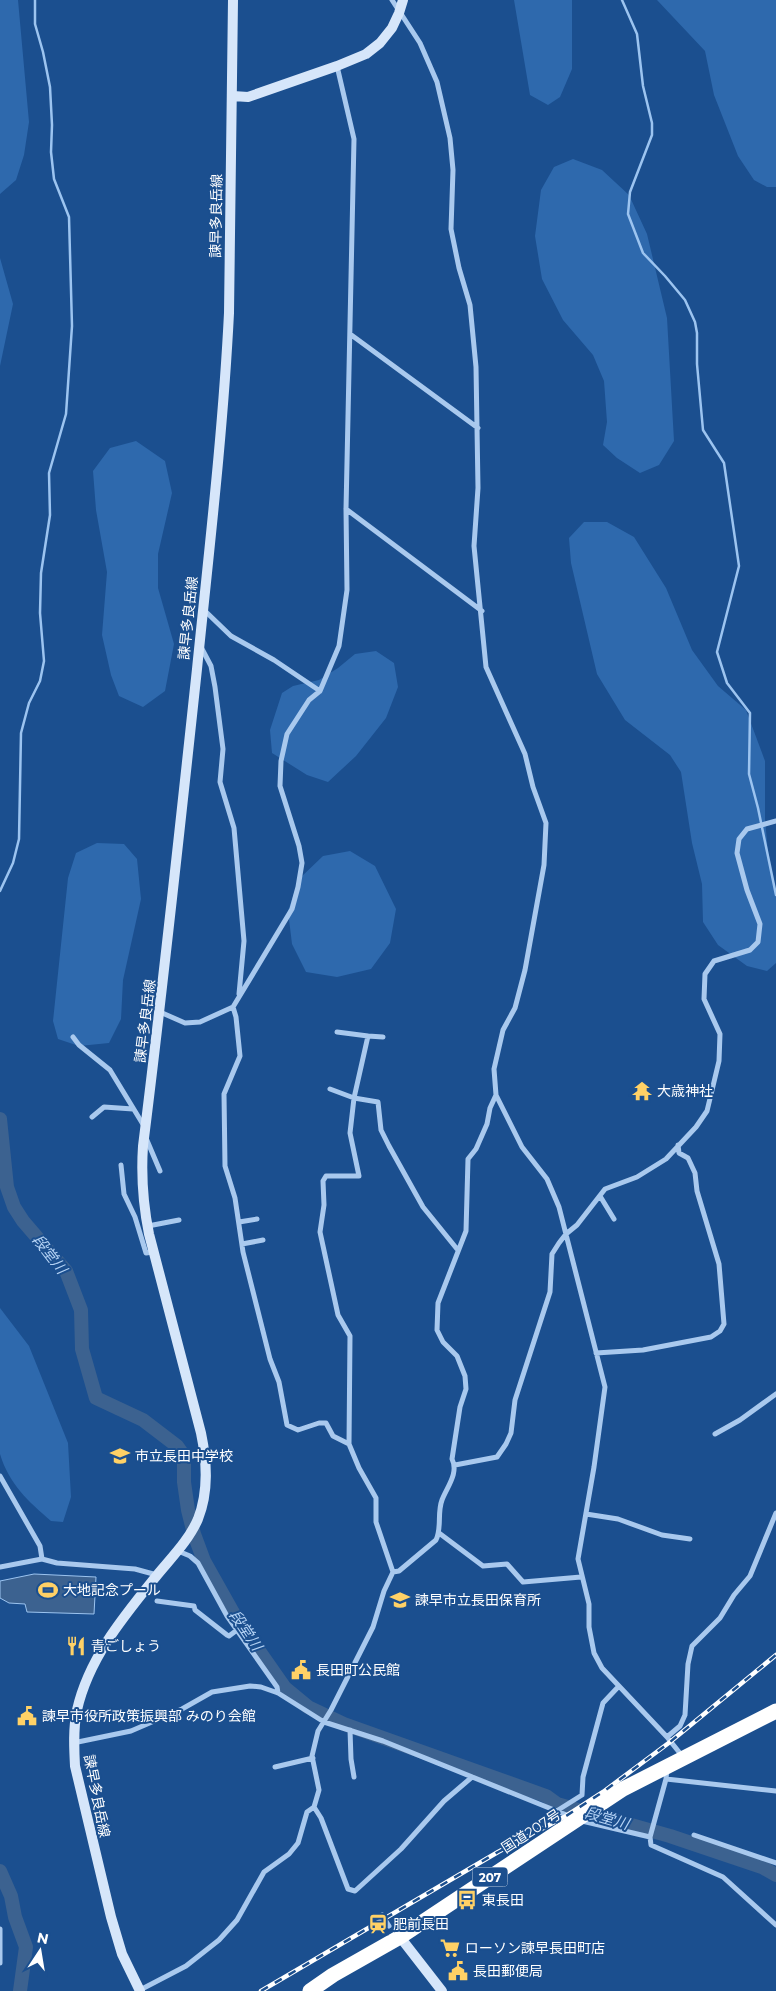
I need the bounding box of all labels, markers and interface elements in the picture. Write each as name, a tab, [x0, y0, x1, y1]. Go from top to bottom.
street label: 諫早多良岳線	[206, 174, 226, 258]
street label: 諫早多良岳線	[175, 575, 201, 661]
street label: 諫早多良岳線	[131, 978, 159, 1064]
temple icon: 大歳神社	[631, 1080, 653, 1102]
place label: 大歳神社	[657, 1082, 713, 1100]
water label: 段堂川	[29, 1230, 73, 1279]
school or university icon: 市立長田中学校	[109, 1445, 131, 1467]
place label: 市立長田中学校	[135, 1447, 233, 1465]
sports icon: 大地記念プール	[37, 1579, 59, 1601]
place label: 大地記念プール	[63, 1581, 161, 1599]
school or university icon: 諫早市立長田保育所	[389, 1589, 411, 1611]
place label: 諫早市立長田保育所	[415, 1591, 541, 1609]
water label: 段堂川	[226, 1606, 268, 1656]
restaurant icon: 青ごしょう	[65, 1635, 87, 1657]
place label: 青ごしょう	[91, 1637, 161, 1655]
public building icon: 長田町公民館	[290, 1659, 312, 1681]
place label: 長田町公民館	[316, 1661, 400, 1679]
public building icon: 諫早市役所政策振興部 みのり会館	[16, 1705, 38, 1727]
place label: 諫早市役所政策振興部 みのり会館	[42, 1707, 256, 1725]
street label: 諫早多良岳線	[80, 1753, 114, 1839]
water label: 段堂川	[583, 1803, 633, 1834]
street label: 国道207号	[498, 1805, 564, 1857]
road number: 207	[472, 1868, 508, 1886]
bus stop icon: 東長田	[456, 1889, 478, 1911]
place label: 東長田	[482, 1891, 524, 1909]
station icon: 肥前長田	[367, 1913, 389, 1935]
place label: 肥前長田	[393, 1915, 449, 1933]
north arrow	[15, 1926, 65, 1976]
text: N	[35, 1928, 50, 1948]
supermarket icon: ローソン諫早長田町店	[439, 1937, 461, 1959]
place label: ローソン諫早長田町店	[465, 1939, 605, 1957]
public building icon: 長田郵便局	[447, 1960, 469, 1982]
place label: 長田郵便局	[473, 1962, 543, 1980]

